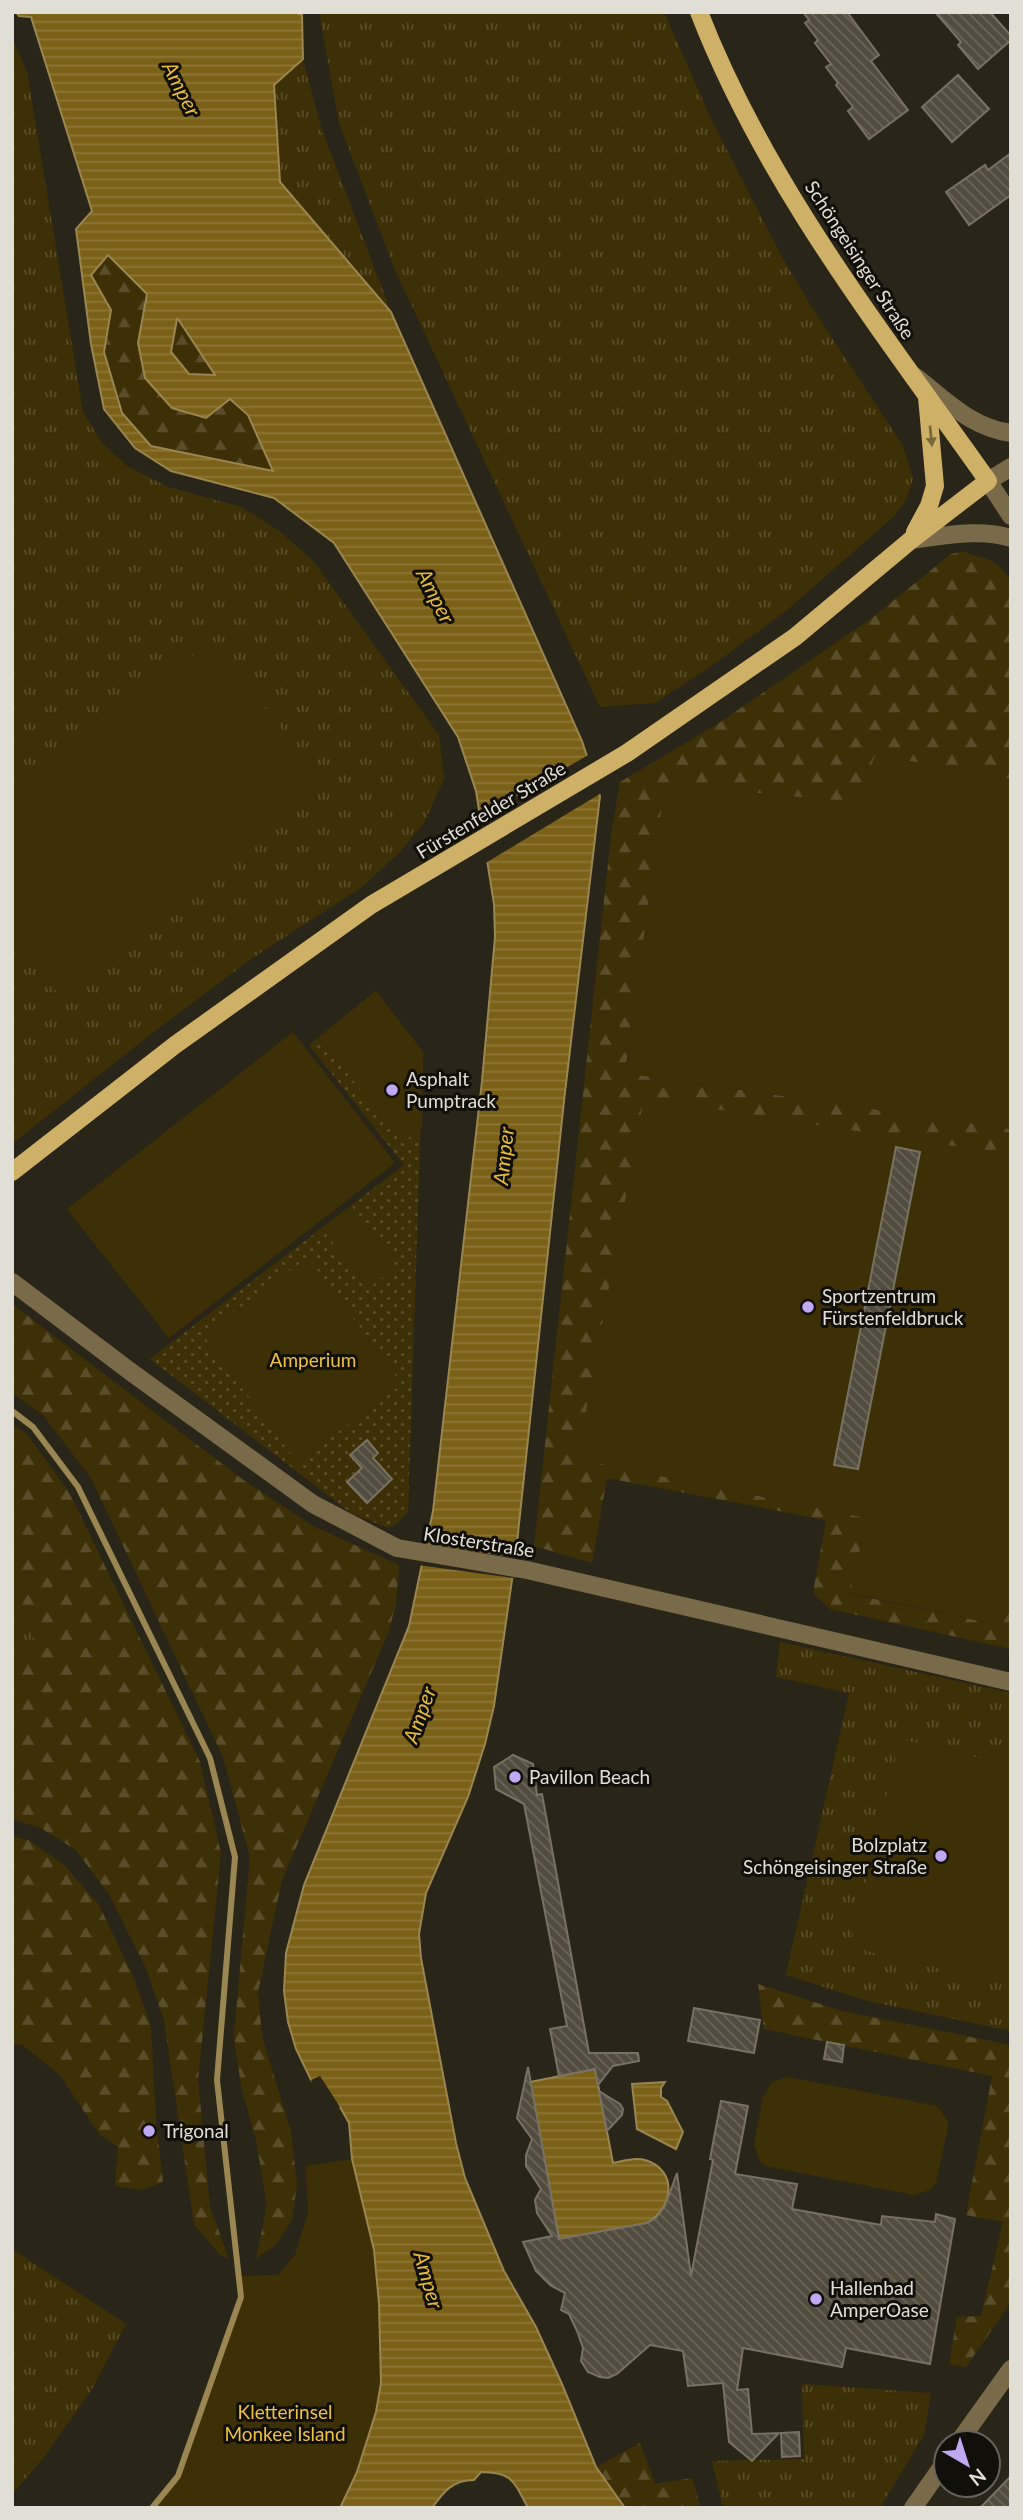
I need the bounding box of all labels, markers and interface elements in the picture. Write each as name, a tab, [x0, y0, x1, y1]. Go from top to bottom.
water label: Amper	[158, 56, 207, 121]
street label: Schöngeisinger Straße	[801, 176, 920, 343]
one-way arrow	[926, 426, 937, 448]
water label: Amper	[412, 563, 461, 628]
street label: Fürstenfelder Straße	[412, 756, 569, 863]
place label: Asphalt Pumptrack	[406, 1067, 496, 1112]
marker: Asphalt Pumptrack	[384, 1082, 400, 1098]
water label: Amper	[487, 1125, 518, 1187]
place label: Sportzentrum Fürstenfeldbruck	[822, 1284, 964, 1329]
marker: Sportzentrum Fürstenfeldbruck	[800, 1299, 816, 1315]
park label: Amperium	[270, 1348, 356, 1371]
street label: Klosterstraße	[422, 1521, 536, 1562]
water label: Amper	[397, 1682, 441, 1747]
place label: Pavillon Beach	[529, 1765, 650, 1788]
marker: Pavillon Beach	[507, 1769, 523, 1785]
place label: Bolzplatz Schöngeisinger Straße	[743, 1833, 927, 1878]
marker: Bolzplatz Schöngeisinger Straße	[933, 1848, 949, 1864]
place label: Trigonal	[163, 2119, 229, 2142]
marker: Trigonal	[141, 2123, 157, 2139]
water label: Amper	[409, 2247, 450, 2312]
place label: Hallenbad AmperOase	[830, 2276, 929, 2321]
marker: Hallenbad AmperOase	[808, 2291, 824, 2307]
park label: Kletterinsel Monkee Island	[224, 2400, 346, 2445]
north arrow	[932, 2429, 1002, 2499]
text: N	[965, 2464, 991, 2491]

